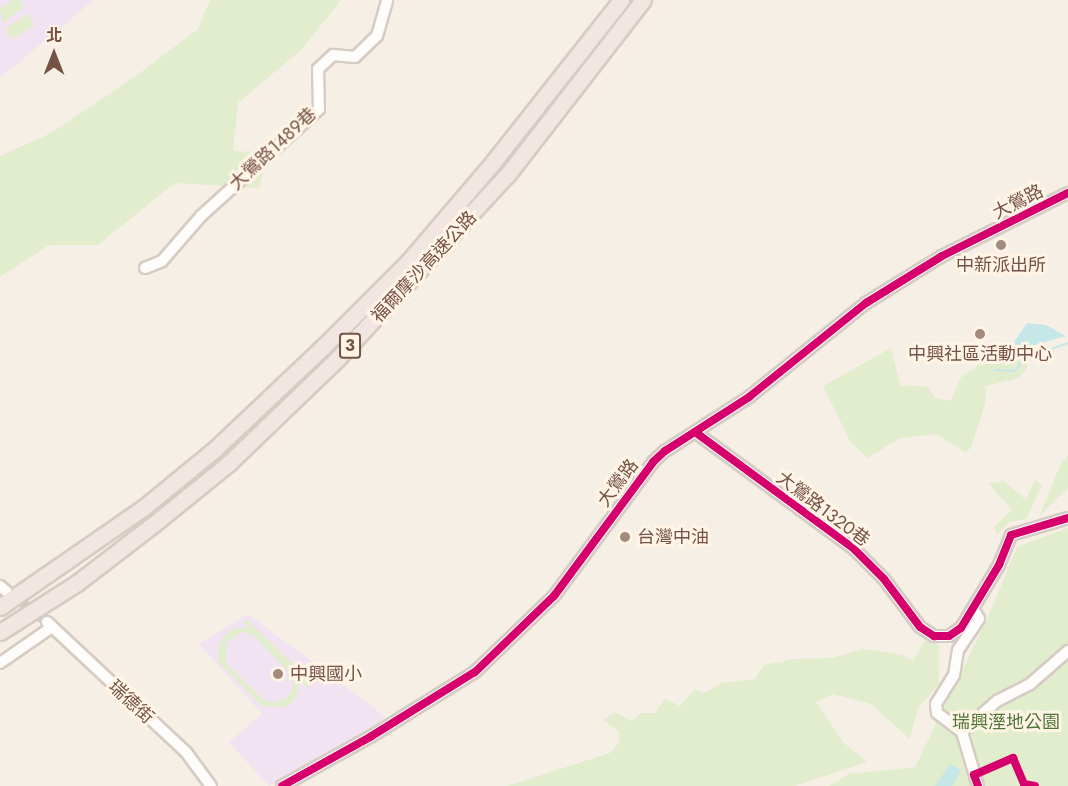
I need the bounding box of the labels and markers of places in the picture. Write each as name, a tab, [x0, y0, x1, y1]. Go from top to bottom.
marker: 中新派出所	[994, 238, 1008, 252]
place label: 中新派出所	[956, 254, 1046, 276]
marker: 中興社區活動中心	[973, 327, 987, 341]
place label: 中興社區活動中心	[908, 343, 1052, 365]
place label: 台灣中油	[637, 526, 709, 548]
marker: 台灣中油	[618, 530, 632, 544]
place label: 中興國小	[290, 663, 362, 685]
marker: 中興國小	[271, 667, 285, 681]

